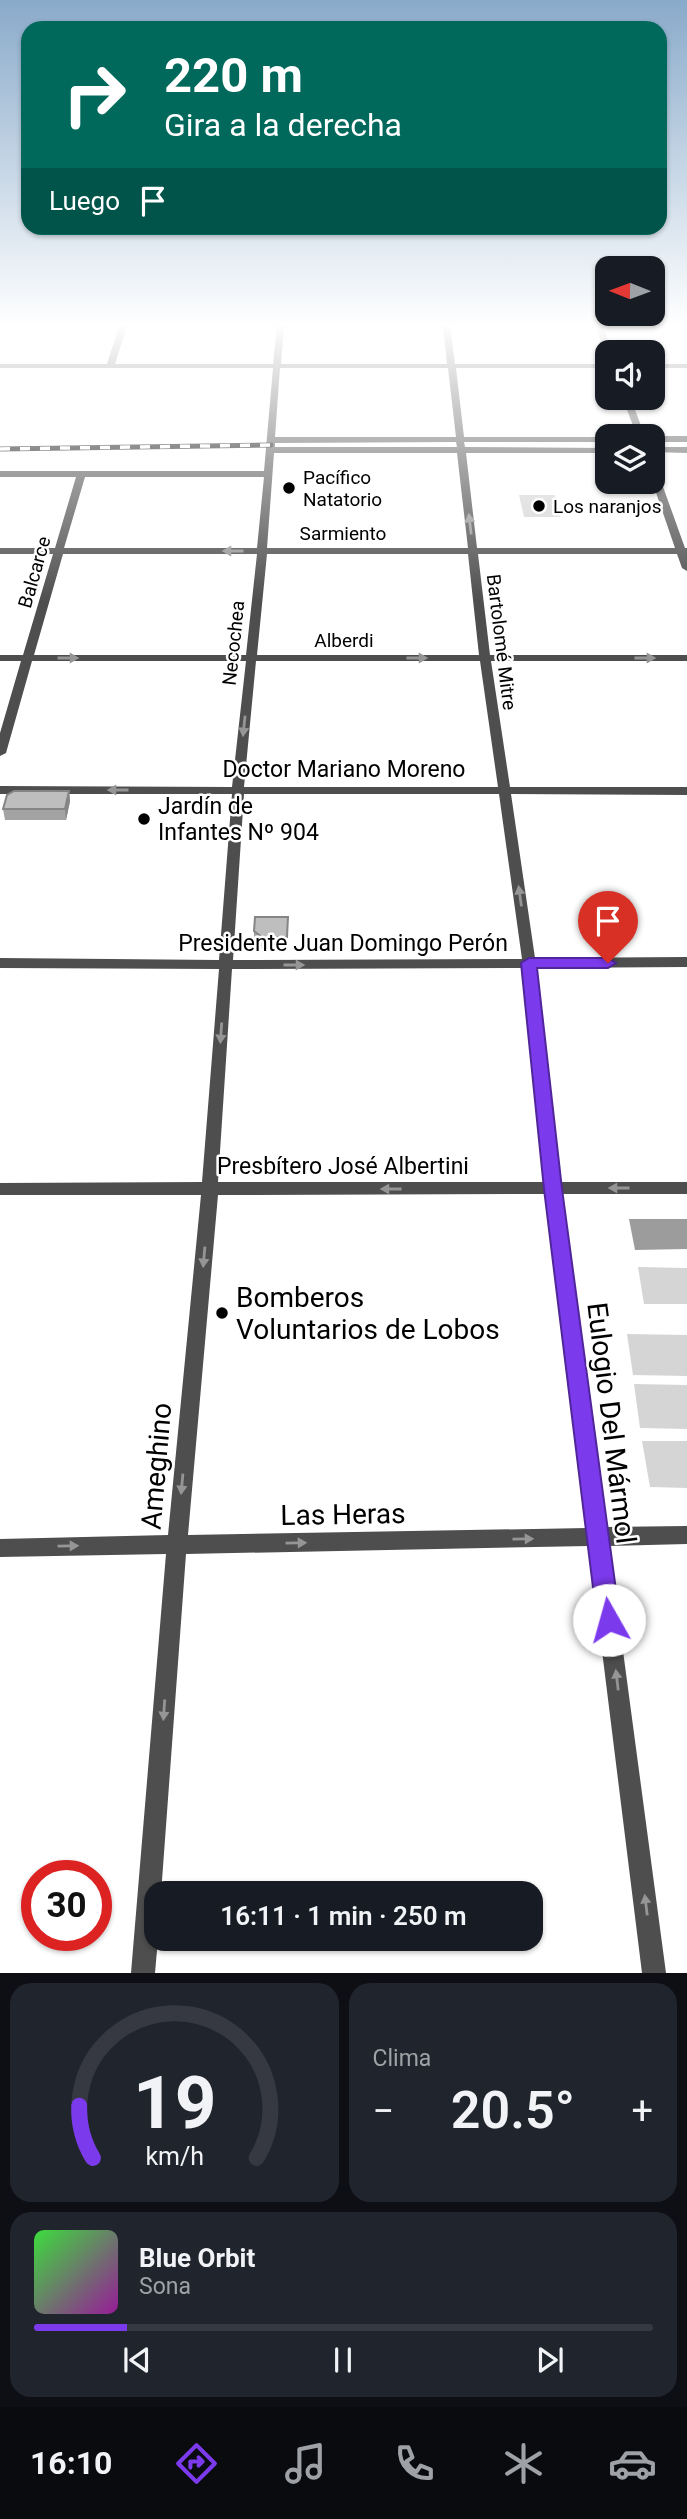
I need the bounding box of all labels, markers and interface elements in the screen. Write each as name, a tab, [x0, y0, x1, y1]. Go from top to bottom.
text: 220 m	[164, 47, 303, 104]
icon: right	[49, 49, 140, 140]
text: Gira a la derecha	[164, 106, 402, 144]
icon: arrive	[134, 182, 172, 220]
text: Luego	[49, 186, 120, 216]
north arrow	[595, 256, 665, 326]
map controls	[595, 256, 665, 494]
button: sound	[595, 340, 665, 410]
button: layers	[595, 424, 665, 494]
place label: Pacífico Natatorio	[303, 466, 382, 511]
marker: Pacífico Natatorio	[281, 480, 297, 496]
place label: Los naranjos	[553, 495, 662, 518]
marker: Los naranjos	[531, 498, 547, 514]
one-way arrow	[464, 513, 475, 535]
street label: Sarmiento	[300, 522, 386, 545]
street label: Balcarce	[13, 534, 56, 611]
one-way arrow	[222, 545, 244, 557]
street label: Bartolomé Mitre	[482, 573, 521, 711]
street label: Necochea	[218, 599, 249, 687]
street label: Alberdi	[314, 629, 374, 652]
one-way arrow	[57, 652, 79, 664]
one-way arrow	[407, 652, 429, 664]
one-way arrow	[634, 652, 656, 664]
one-way arrow	[238, 715, 249, 737]
street label: Doctor Mariano Moreno	[223, 756, 465, 783]
one-way arrow	[107, 784, 129, 796]
place label: Jardín de Infantes Nº 904	[158, 793, 319, 846]
marker: Jardín de Infantes Nº 904	[136, 811, 152, 827]
one-way arrow	[514, 884, 525, 906]
pin	[578, 891, 638, 963]
icon: arrive	[589, 902, 627, 940]
street label: Presidente Juan Domingo Perón	[178, 930, 508, 957]
one-way arrow	[284, 959, 306, 971]
one-way arrow	[215, 1022, 226, 1044]
street label: Presbítero José Albertini	[217, 1153, 469, 1180]
one-way arrow	[608, 1182, 630, 1194]
one-way arrow	[380, 1183, 402, 1195]
one-way arrow	[198, 1246, 209, 1268]
place label: Bomberos Voluntarios de Lobos	[236, 1281, 500, 1346]
street label: Eulogio Del Mármol	[580, 1301, 643, 1546]
marker: Bomberos Voluntarios de Lobos	[214, 1305, 230, 1321]
street label: Ameghino	[135, 1401, 178, 1531]
one-way arrow	[176, 1473, 187, 1495]
street label: Las Heras	[280, 1497, 406, 1532]
one-way arrow	[512, 1533, 534, 1545]
one-way arrow	[285, 1537, 307, 1548]
one-way arrow	[57, 1541, 79, 1552]
position arrow	[572, 1583, 646, 1657]
one-way arrow	[611, 1669, 622, 1691]
one-way arrow	[158, 1700, 169, 1722]
speed limit sign: 30	[21, 1860, 112, 1951]
one-way arrow	[640, 1894, 651, 1916]
text: 16:11 · 1 min · 250 m	[220, 1901, 467, 1931]
text: Clima	[373, 2045, 431, 2072]
text: 19	[132, 2061, 216, 2147]
text: 20.5°	[451, 2080, 575, 2141]
text: −	[373, 2089, 394, 2133]
text: +	[631, 2089, 653, 2133]
text: km/h	[145, 2142, 204, 2171]
text: Blue Orbit	[139, 2243, 255, 2273]
text: Sona	[139, 2273, 191, 2300]
icon: previous	[118, 2341, 156, 2379]
icon: pause	[324, 2341, 362, 2379]
icon: next	[531, 2341, 569, 2379]
icon: directions	[172, 2439, 221, 2488]
icon: music	[281, 2439, 330, 2488]
icon: phone	[390, 2439, 439, 2488]
icon: climate	[499, 2439, 548, 2488]
icon: car	[608, 2439, 657, 2488]
text: 16:10	[30, 2444, 112, 2482]

